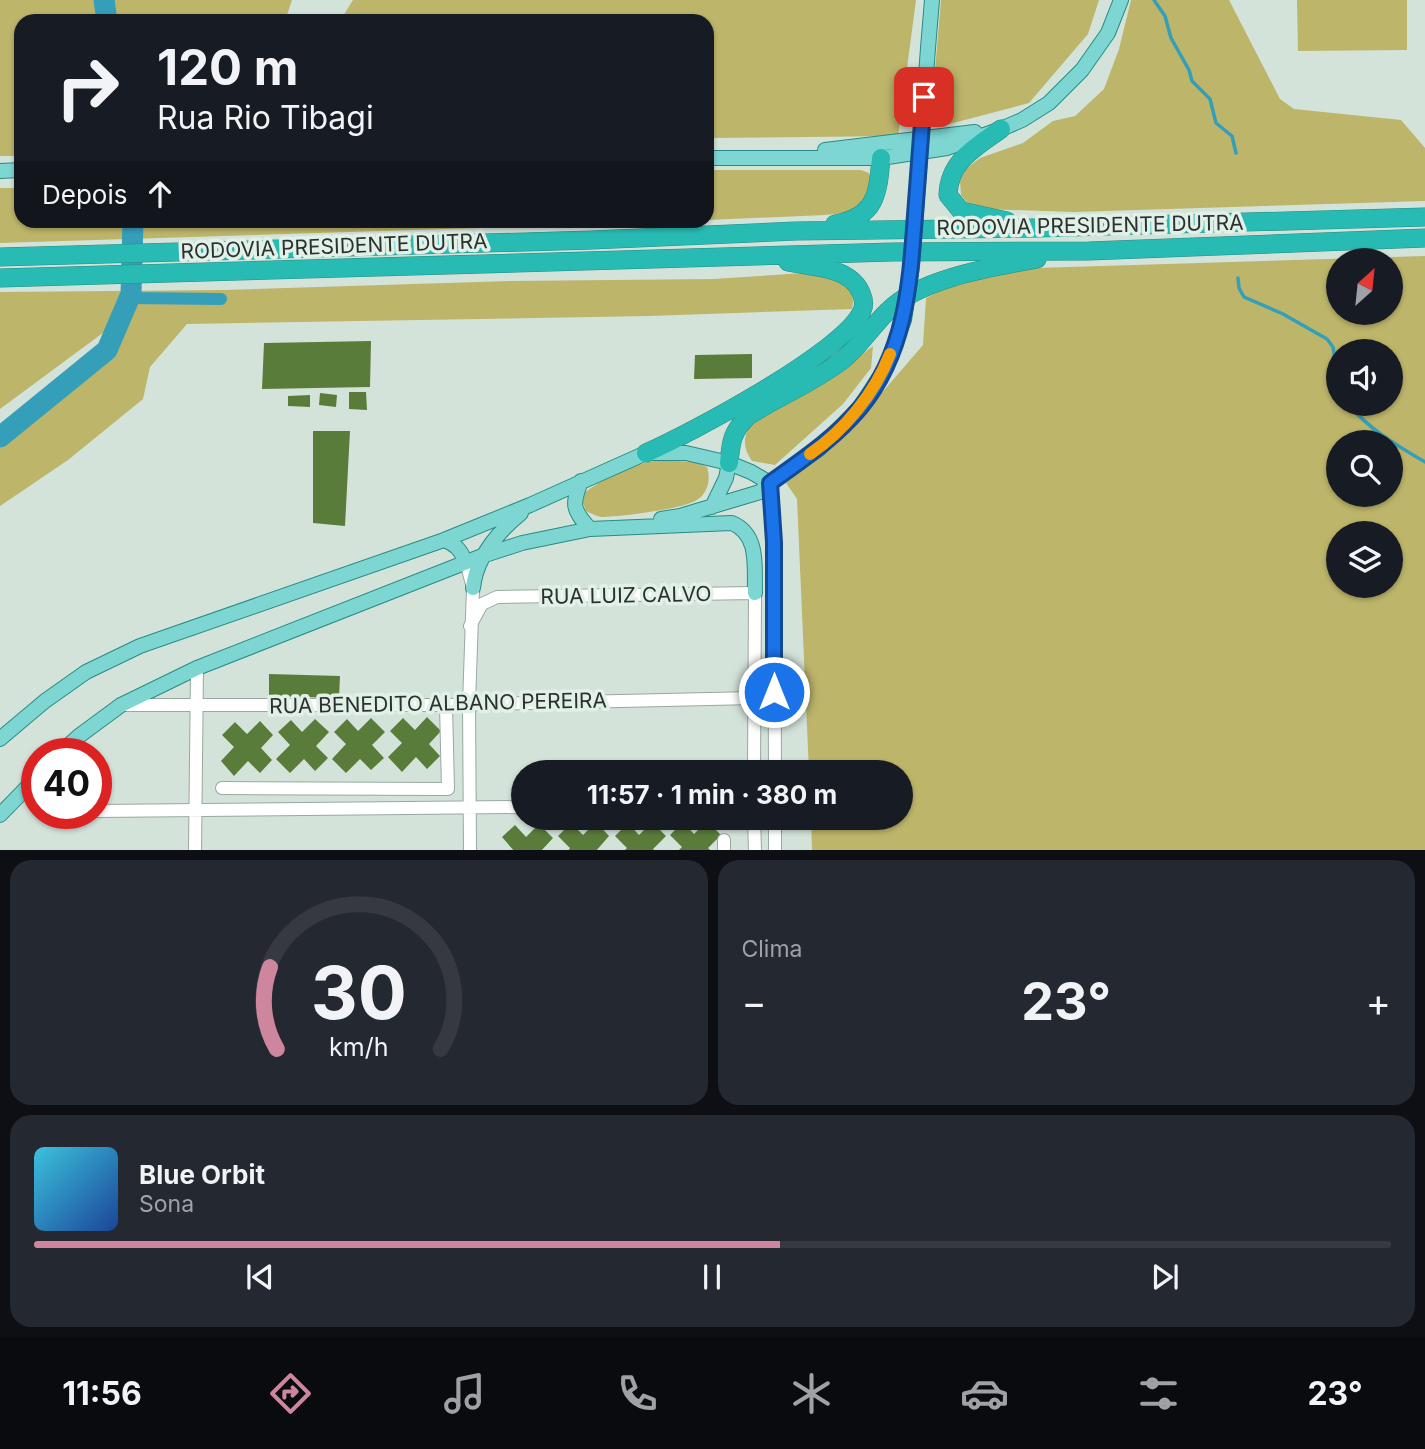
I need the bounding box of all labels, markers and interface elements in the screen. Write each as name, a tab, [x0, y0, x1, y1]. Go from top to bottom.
text: 120 m	[157, 38, 298, 97]
icon: right	[42, 42, 133, 133]
pin	[894, 67, 954, 127]
icon: arrive	[905, 78, 943, 116]
text: Rua Rio Tibagi	[157, 98, 374, 137]
icon: ahead	[141, 175, 179, 213]
text: Depois	[42, 179, 127, 210]
street label: RODOVIA PRESIDENTE DUTRA	[936, 210, 1244, 240]
street label: RODOVIA PRESIDENTE DUTRA	[180, 228, 488, 264]
north arrow	[1326, 248, 1404, 326]
map controls	[1326, 248, 1403, 598]
button: sound	[1326, 339, 1403, 416]
button: search	[1326, 430, 1403, 507]
button: layers	[1326, 521, 1403, 598]
street label: RUA LUIZ CALVO	[540, 581, 712, 609]
position arrow	[737, 655, 811, 729]
street label: RUA BENEDITO ALBANO PEREIRA	[269, 688, 607, 718]
speed limit sign: 40	[21, 738, 112, 829]
text: 11:57 · 1 min · 380 m	[587, 779, 837, 810]
text: Clima	[742, 935, 803, 963]
text: 30	[311, 948, 407, 1037]
text: 23°	[1021, 970, 1111, 1033]
text: −	[742, 979, 767, 1025]
text: +	[1366, 979, 1391, 1025]
text: km/h	[329, 1031, 388, 1061]
text: Blue Orbit	[139, 1159, 265, 1190]
text: Sona	[139, 1190, 194, 1218]
icon: previous	[241, 1258, 279, 1296]
icon: pause	[693, 1258, 731, 1296]
icon: next	[1146, 1258, 1184, 1296]
icon: directions	[266, 1369, 315, 1418]
icon: music	[440, 1369, 489, 1418]
icon: phone	[613, 1369, 662, 1418]
icon: climate	[787, 1369, 836, 1418]
icon: car	[960, 1369, 1009, 1418]
icon: filters	[1134, 1369, 1183, 1418]
text: 11:56	[62, 1374, 142, 1413]
text: 23°	[1307, 1374, 1363, 1413]

